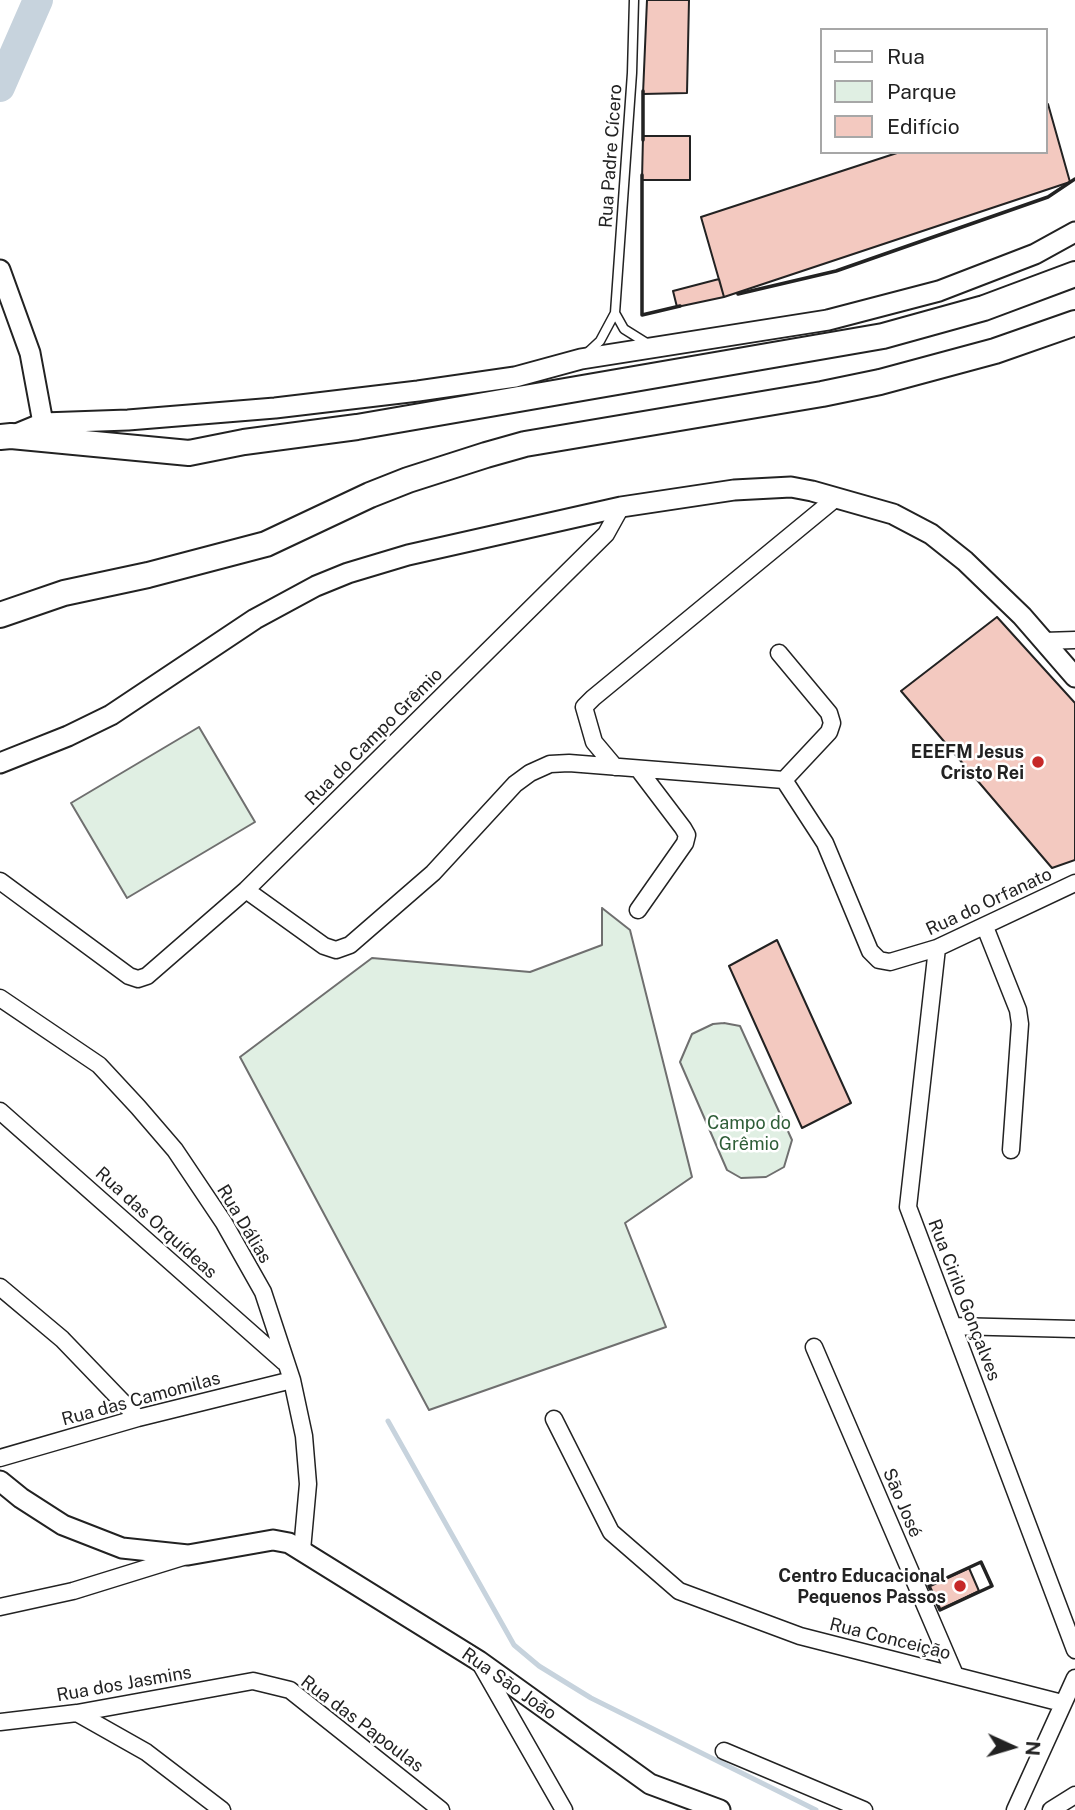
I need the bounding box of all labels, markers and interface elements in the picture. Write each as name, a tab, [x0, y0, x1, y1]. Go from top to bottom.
legend	[820, 28, 1047, 154]
text: Rua	[887, 44, 925, 69]
text: Parque	[887, 79, 956, 104]
street label: Rua Padre Cícero	[595, 83, 627, 229]
text: Edifício	[887, 114, 960, 139]
street label: Rua do Campo Grêmio	[301, 664, 447, 810]
place label: EEEFM Jesus Cristo Rei	[911, 741, 1024, 784]
marker: EEEFM Jesus Cristo Rei	[1030, 754, 1046, 770]
street label: Rua do Orfanato	[923, 863, 1055, 941]
park label: Campo do Grêmio	[707, 1112, 791, 1154]
street label: Rua das Orquídeas	[91, 1163, 221, 1283]
street label: Rua Dálias	[212, 1181, 276, 1267]
street label: Rua Cirilo Gonçalves	[923, 1216, 1005, 1384]
street label: Rua das Camomilas	[59, 1367, 223, 1431]
street label: São José	[878, 1465, 926, 1541]
place label: Centro Educacional Pequenos Passos	[778, 1565, 946, 1608]
marker: Centro Educacional Pequenos Passos	[952, 1578, 968, 1594]
street label: Rua Conceição	[827, 1614, 953, 1664]
street label: Rua São João	[458, 1643, 560, 1725]
street label: Rua dos Jasmins	[55, 1661, 193, 1707]
street label: Rua das Papoulas	[296, 1671, 428, 1777]
north arrow	[977, 1712, 1047, 1782]
text: N	[1021, 1740, 1044, 1757]

